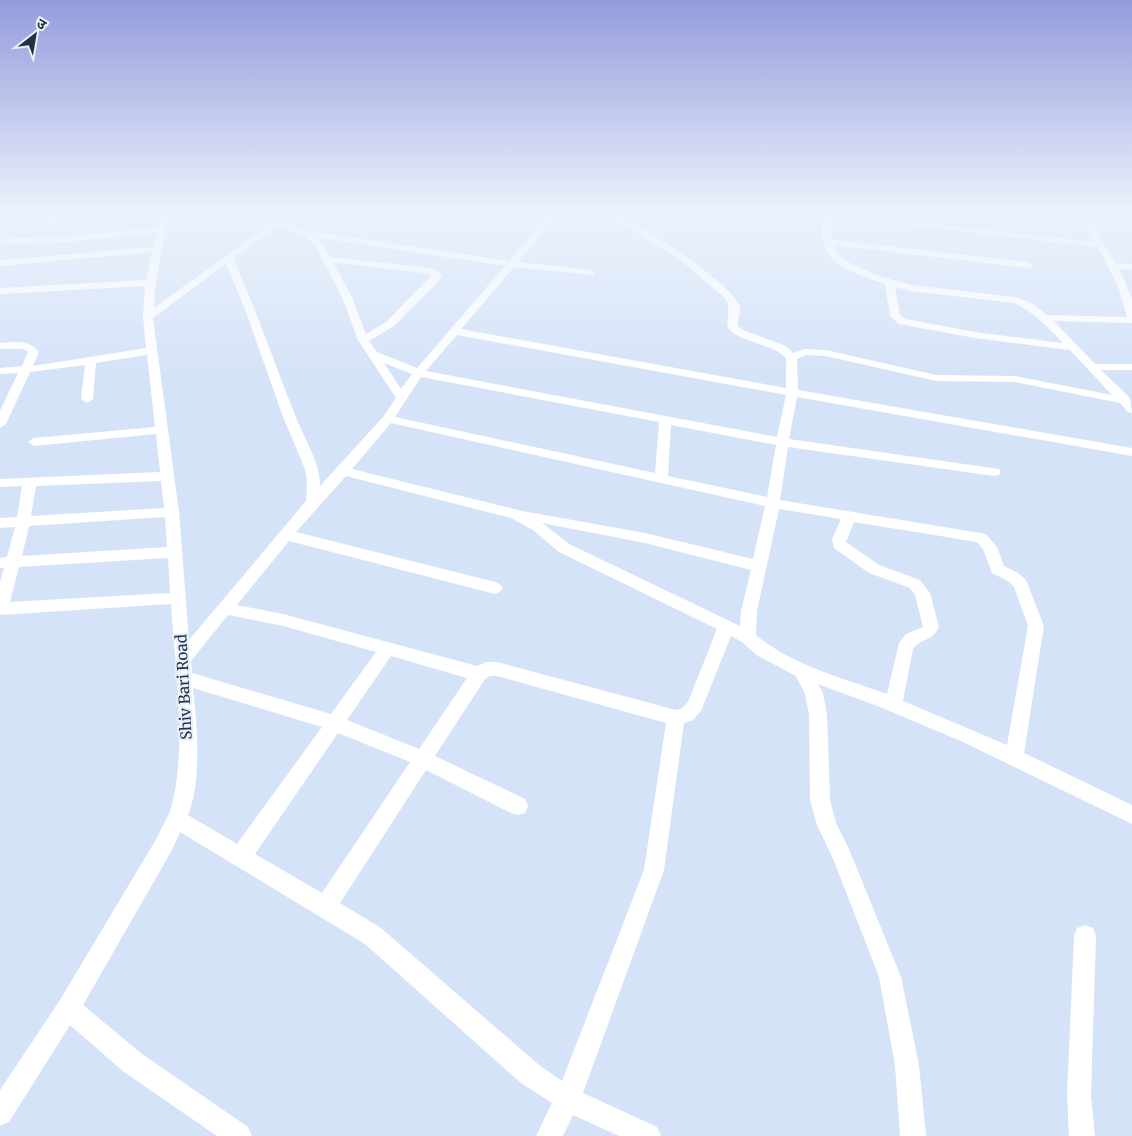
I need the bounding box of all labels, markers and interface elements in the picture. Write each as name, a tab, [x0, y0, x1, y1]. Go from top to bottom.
north arrow	[10, 10, 60, 60]
text: उ	[34, 14, 51, 34]
street label: Shiv Bari Road	[171, 634, 196, 740]

